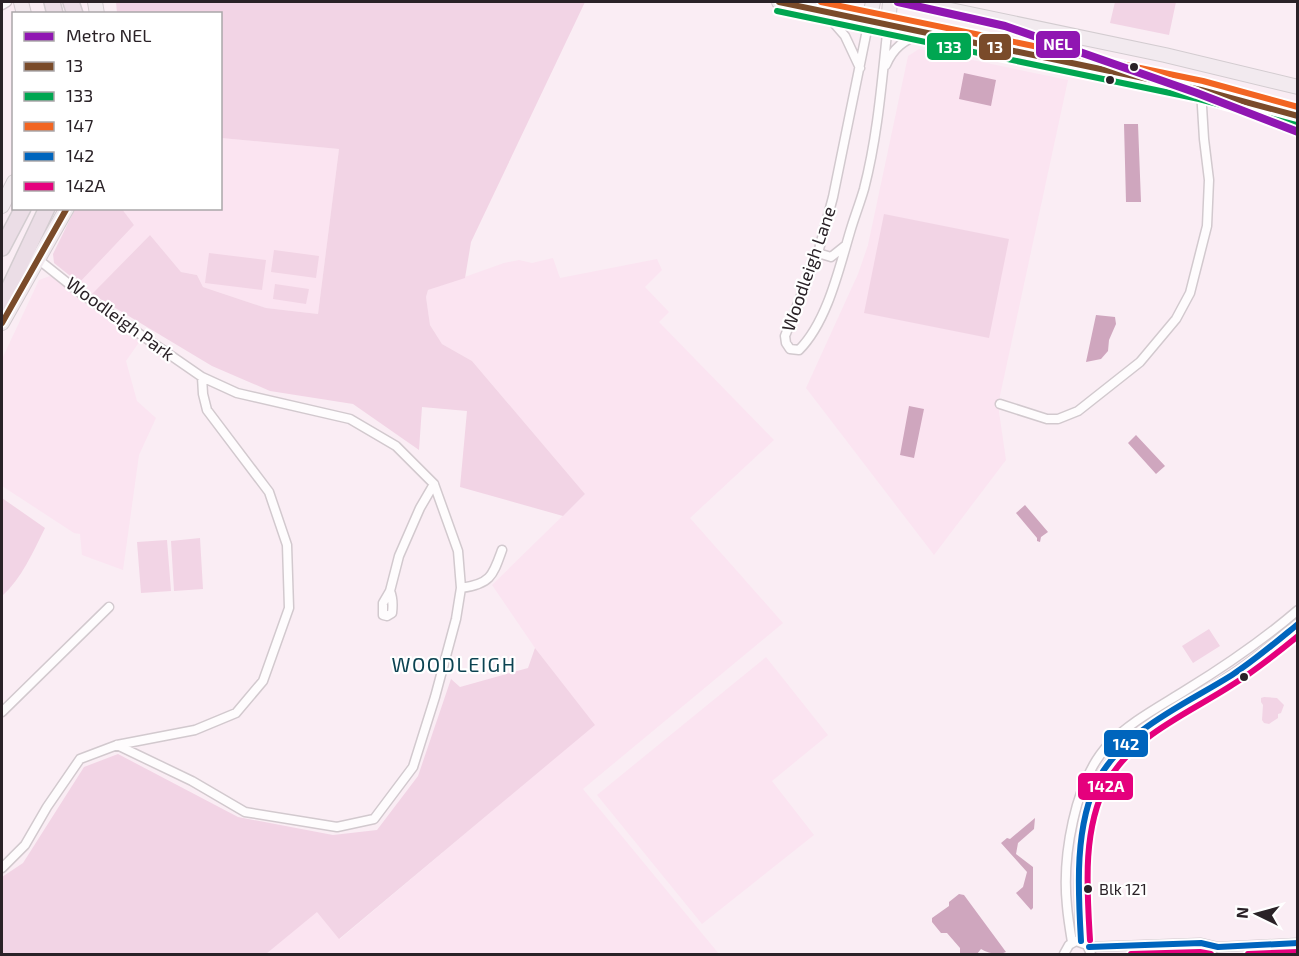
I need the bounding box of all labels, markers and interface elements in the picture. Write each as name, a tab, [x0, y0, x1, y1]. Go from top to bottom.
legend	[12, 12, 222, 210]
text: Metro NEL	[66, 24, 152, 46]
line badge: NEL	[1035, 30, 1081, 59]
line badge: 133	[926, 32, 972, 61]
line badge: 13	[978, 33, 1012, 61]
text: NEL	[1043, 34, 1073, 53]
text: 133	[936, 37, 962, 56]
text: 13	[987, 37, 1003, 56]
text: 13	[66, 54, 83, 76]
unlabelled marker	[1128, 61, 1140, 73]
unlabelled marker	[1104, 74, 1116, 86]
text: 133	[66, 84, 93, 106]
text: 147	[66, 114, 93, 136]
text: 142	[66, 144, 94, 166]
text: 142A	[66, 174, 106, 196]
street label: Woodleigh Lane	[776, 203, 840, 334]
street label: Woodleigh Park	[62, 272, 179, 365]
district label: WOODLEIGH	[391, 652, 517, 676]
unlabelled marker	[1238, 671, 1250, 683]
line badge: 142	[1103, 729, 1149, 758]
text: 142	[1113, 734, 1139, 753]
line badge: 142A	[1077, 772, 1134, 801]
text: 142A	[1088, 776, 1125, 795]
place label: Blk 121	[1099, 879, 1147, 898]
marker: Blk 121	[1082, 883, 1094, 895]
north arrow	[1227, 884, 1287, 944]
text: N	[1232, 906, 1252, 919]

